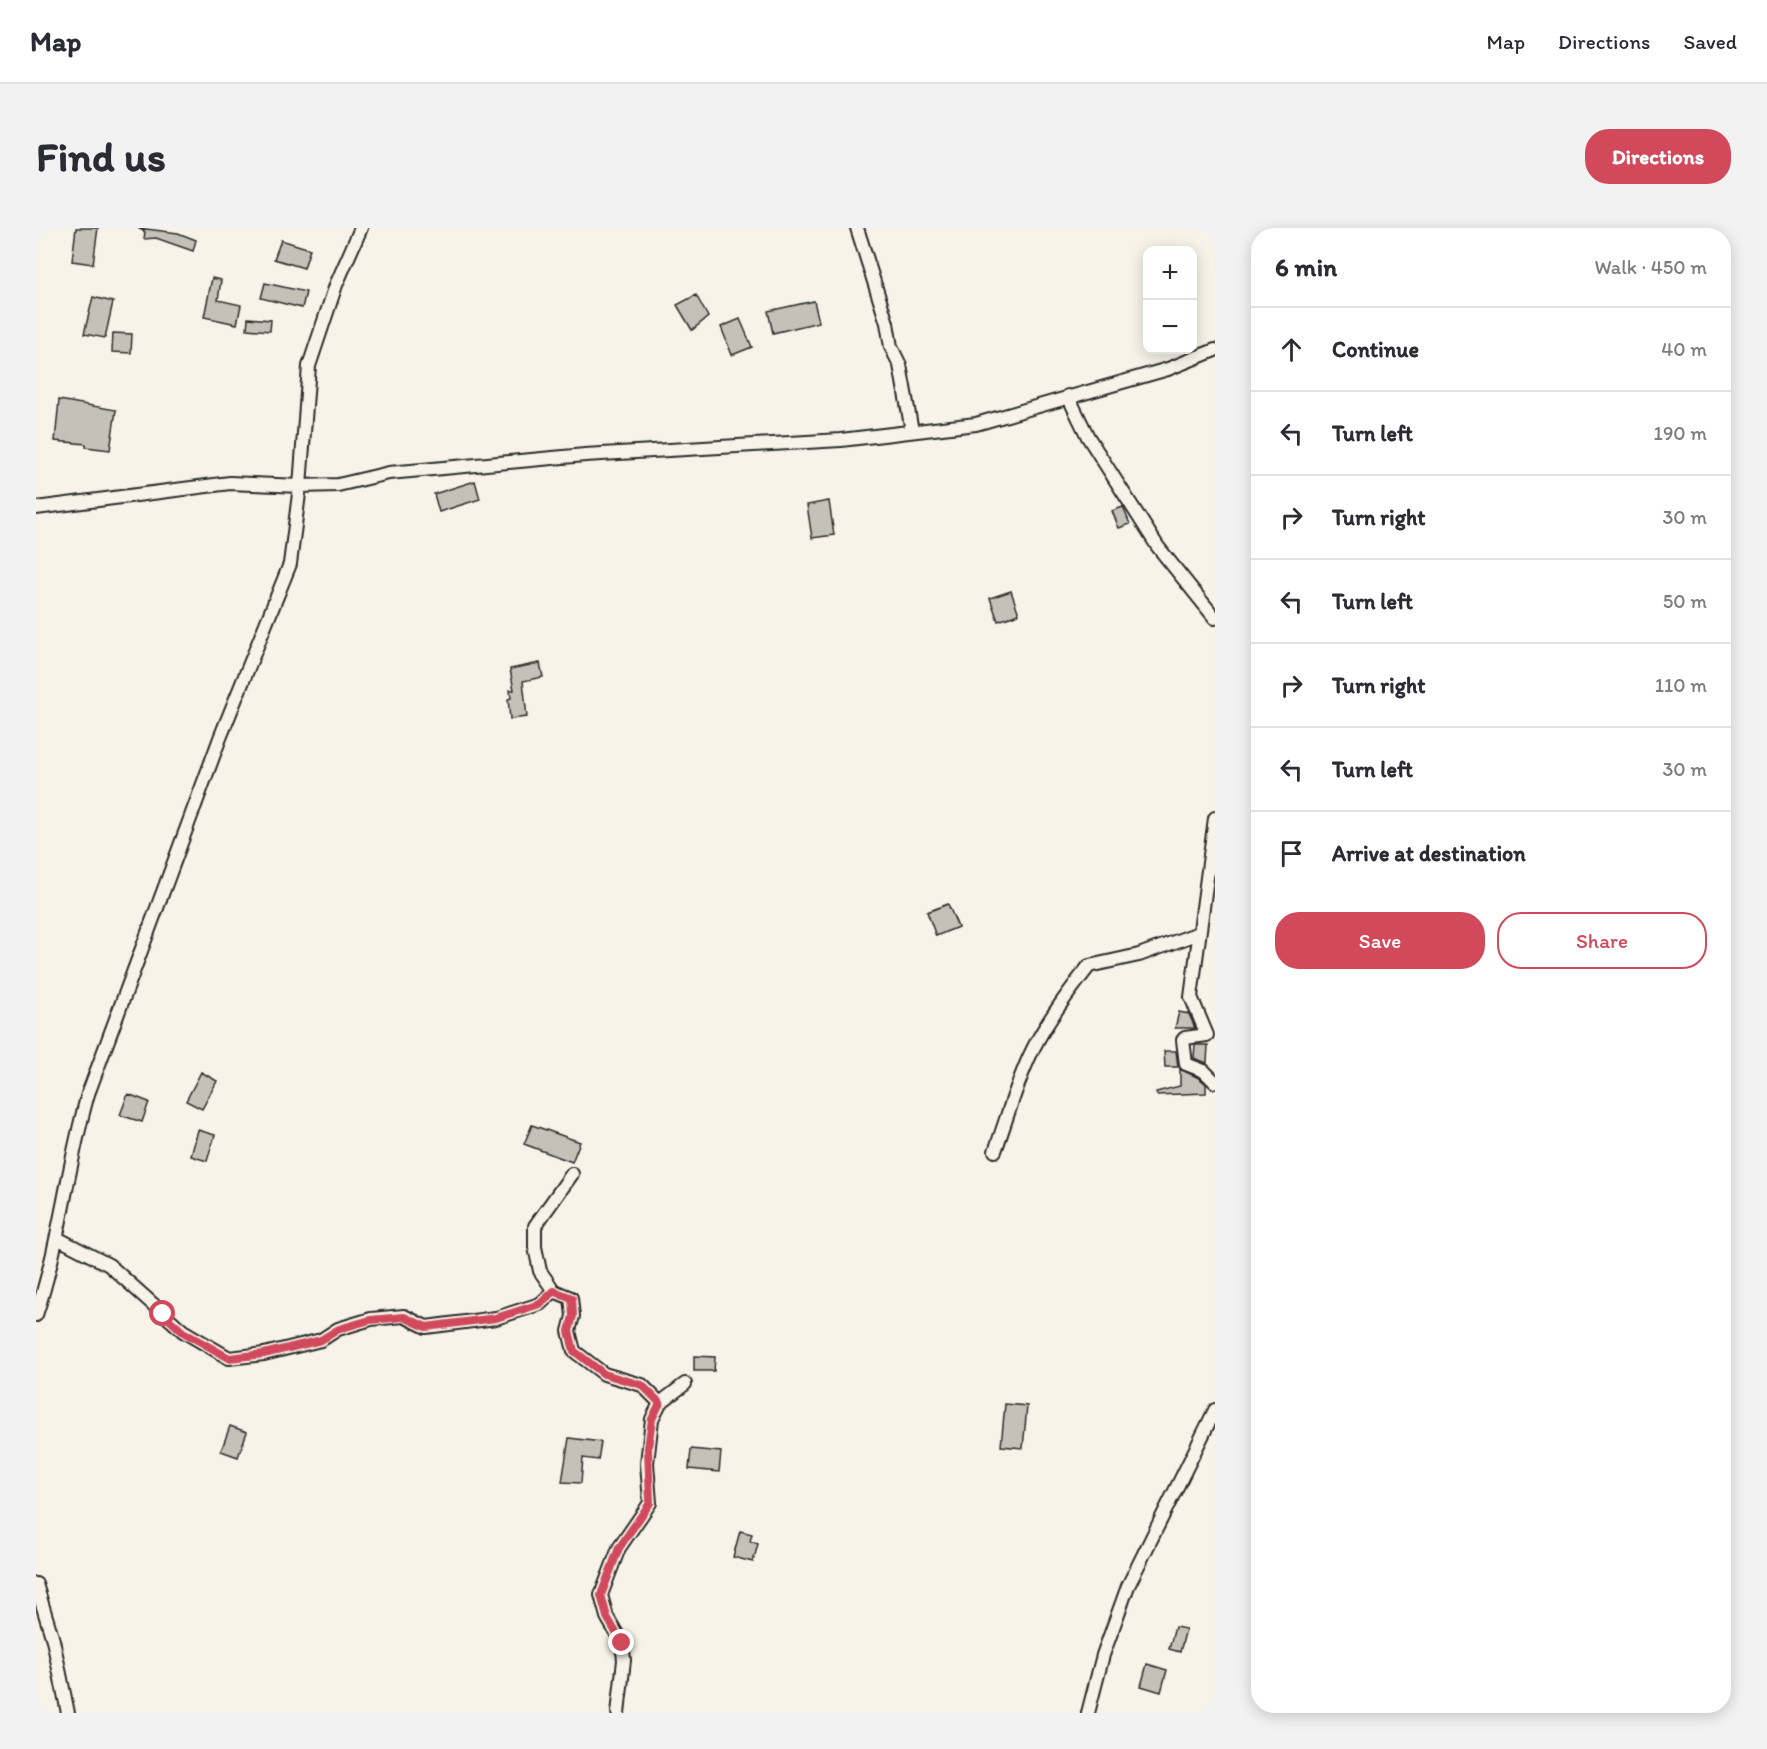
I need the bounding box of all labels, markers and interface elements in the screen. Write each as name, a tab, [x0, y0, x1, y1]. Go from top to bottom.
text: Map	[30, 24, 81, 58]
text: Map	[1487, 29, 1525, 54]
text: Directions	[1558, 29, 1650, 54]
text: Saved	[1683, 29, 1737, 54]
button: Directions	[1585, 129, 1731, 184]
text: Find us	[36, 131, 166, 182]
map controls	[1143, 246, 1197, 354]
button: +	[1143, 246, 1197, 300]
text: 6 min	[1275, 251, 1337, 283]
text: Walk · 450 m	[1594, 255, 1707, 279]
button: −	[1143, 300, 1197, 354]
icon: ahead	[1275, 333, 1308, 366]
text: Continue	[1332, 336, 1419, 363]
text: 40 m	[1661, 337, 1707, 361]
icon: left	[1275, 417, 1308, 450]
text: Turn left	[1332, 420, 1413, 447]
text: 190 m	[1654, 421, 1707, 445]
icon: right	[1275, 501, 1308, 534]
text: Turn right	[1332, 504, 1426, 531]
text: 30 m	[1662, 505, 1707, 529]
icon: left	[1275, 585, 1308, 618]
text: Turn left	[1332, 588, 1413, 615]
text: 50 m	[1663, 589, 1707, 613]
icon: right	[1275, 669, 1308, 702]
text: Turn right	[1332, 672, 1426, 699]
text: 110 m	[1655, 673, 1707, 697]
icon: left	[1275, 753, 1308, 786]
text: Turn left	[1332, 756, 1413, 783]
text: 30 m	[1662, 757, 1707, 781]
icon: arrive	[1275, 837, 1308, 870]
text: Arrive at destination	[1332, 840, 1526, 867]
button: Save	[1275, 912, 1485, 969]
button: Share	[1497, 912, 1707, 969]
route start	[149, 1300, 175, 1326]
route end	[608, 1629, 634, 1655]

